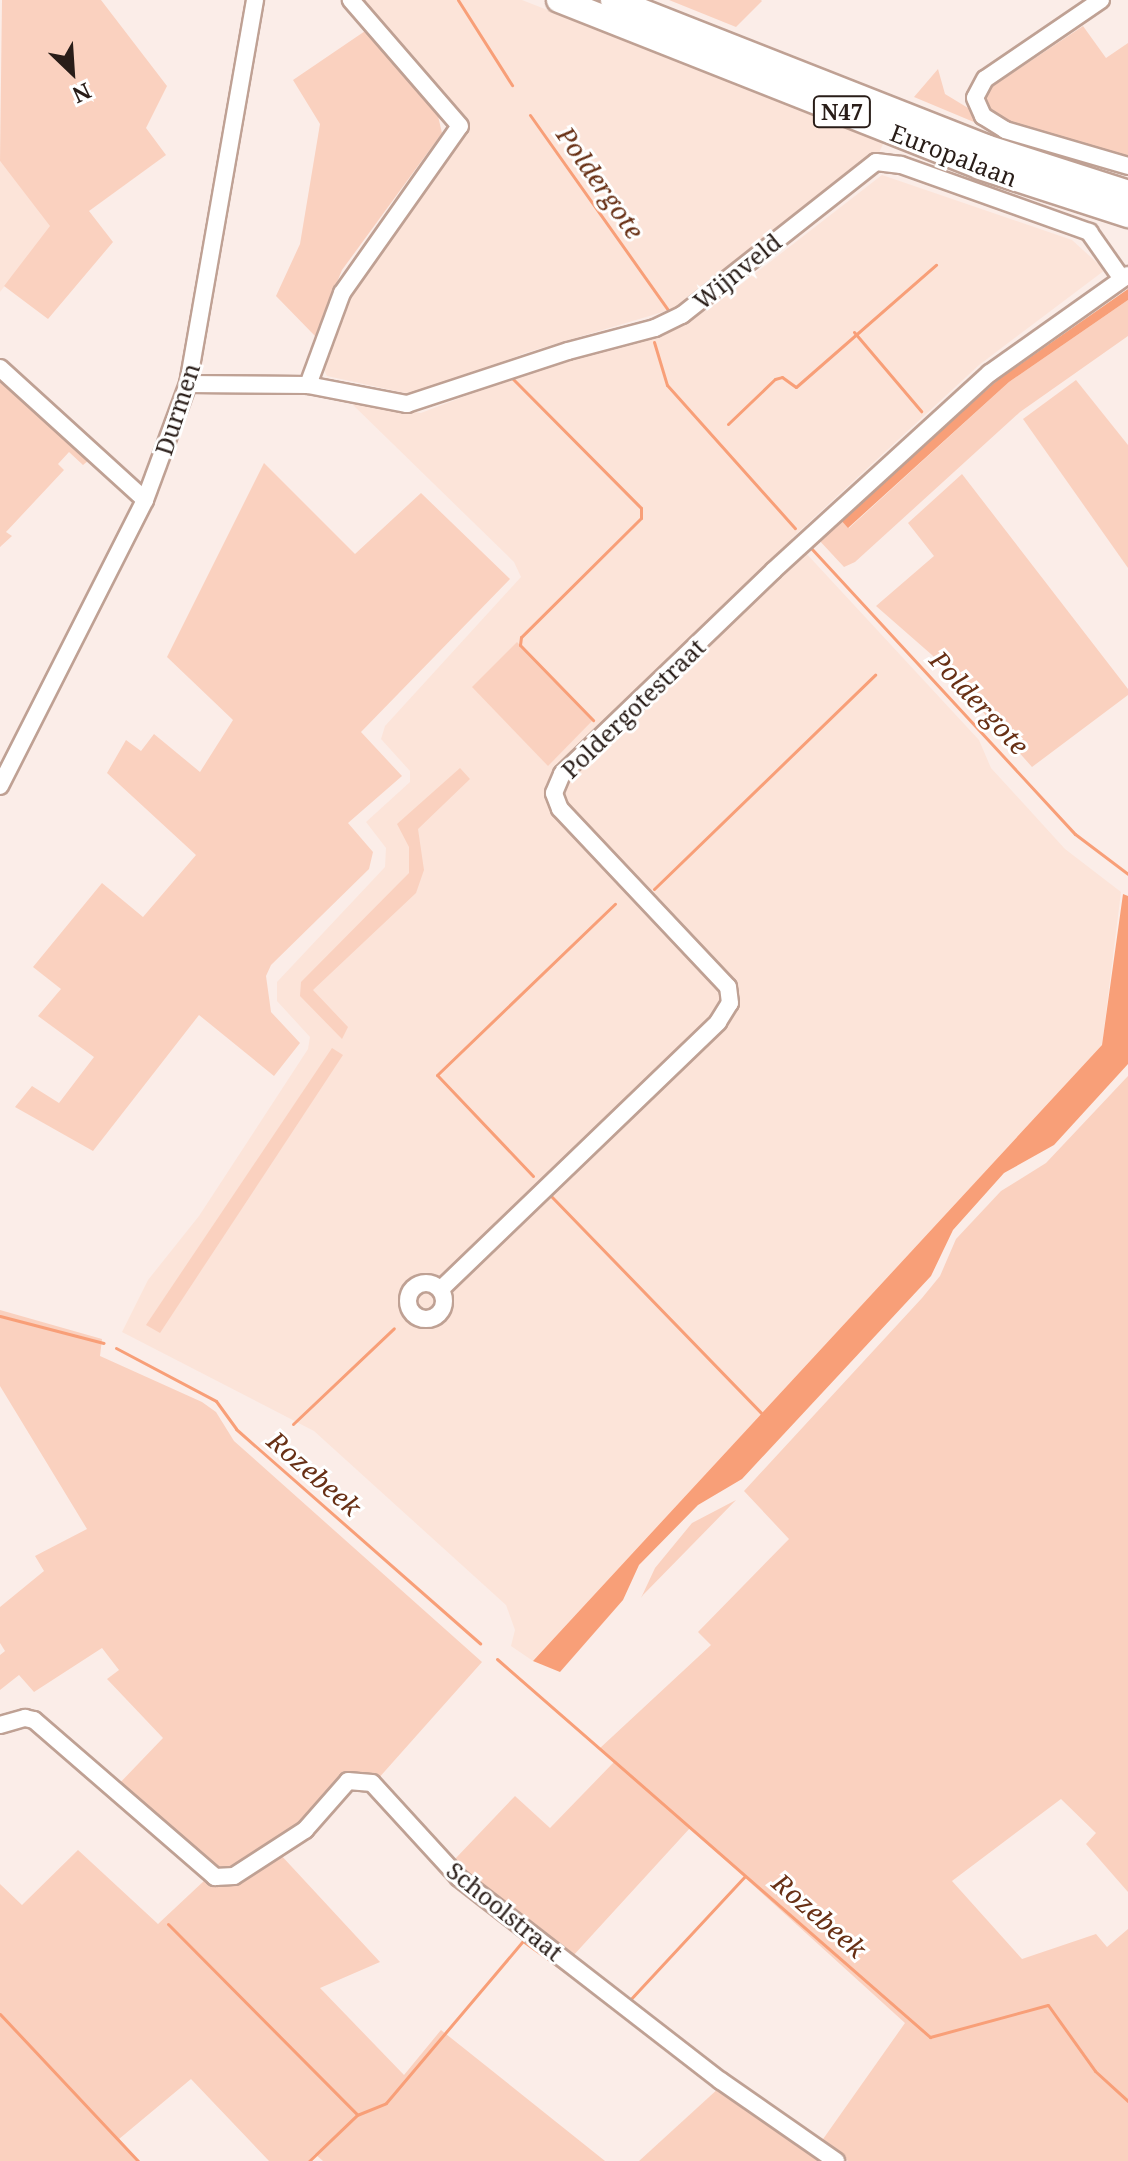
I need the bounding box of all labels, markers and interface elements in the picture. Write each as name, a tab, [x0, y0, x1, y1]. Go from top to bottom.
north arrow	[32, 32, 112, 112]
text: N	[68, 76, 96, 111]
road number: N47	[812, 94, 872, 130]
street label: Europalaan	[887, 118, 1021, 192]
water label: Poldergote	[550, 121, 650, 245]
street label: Wijnveld	[687, 227, 787, 315]
street label: Durmen	[149, 359, 205, 459]
street label: Poldergotestraat	[555, 632, 711, 784]
water label: Poldergote	[923, 645, 1035, 761]
water label: Rozebeek	[261, 1425, 367, 1523]
street label: Schoolstraat	[441, 1856, 569, 1966]
water label: Rozebeek	[766, 1867, 872, 1965]

